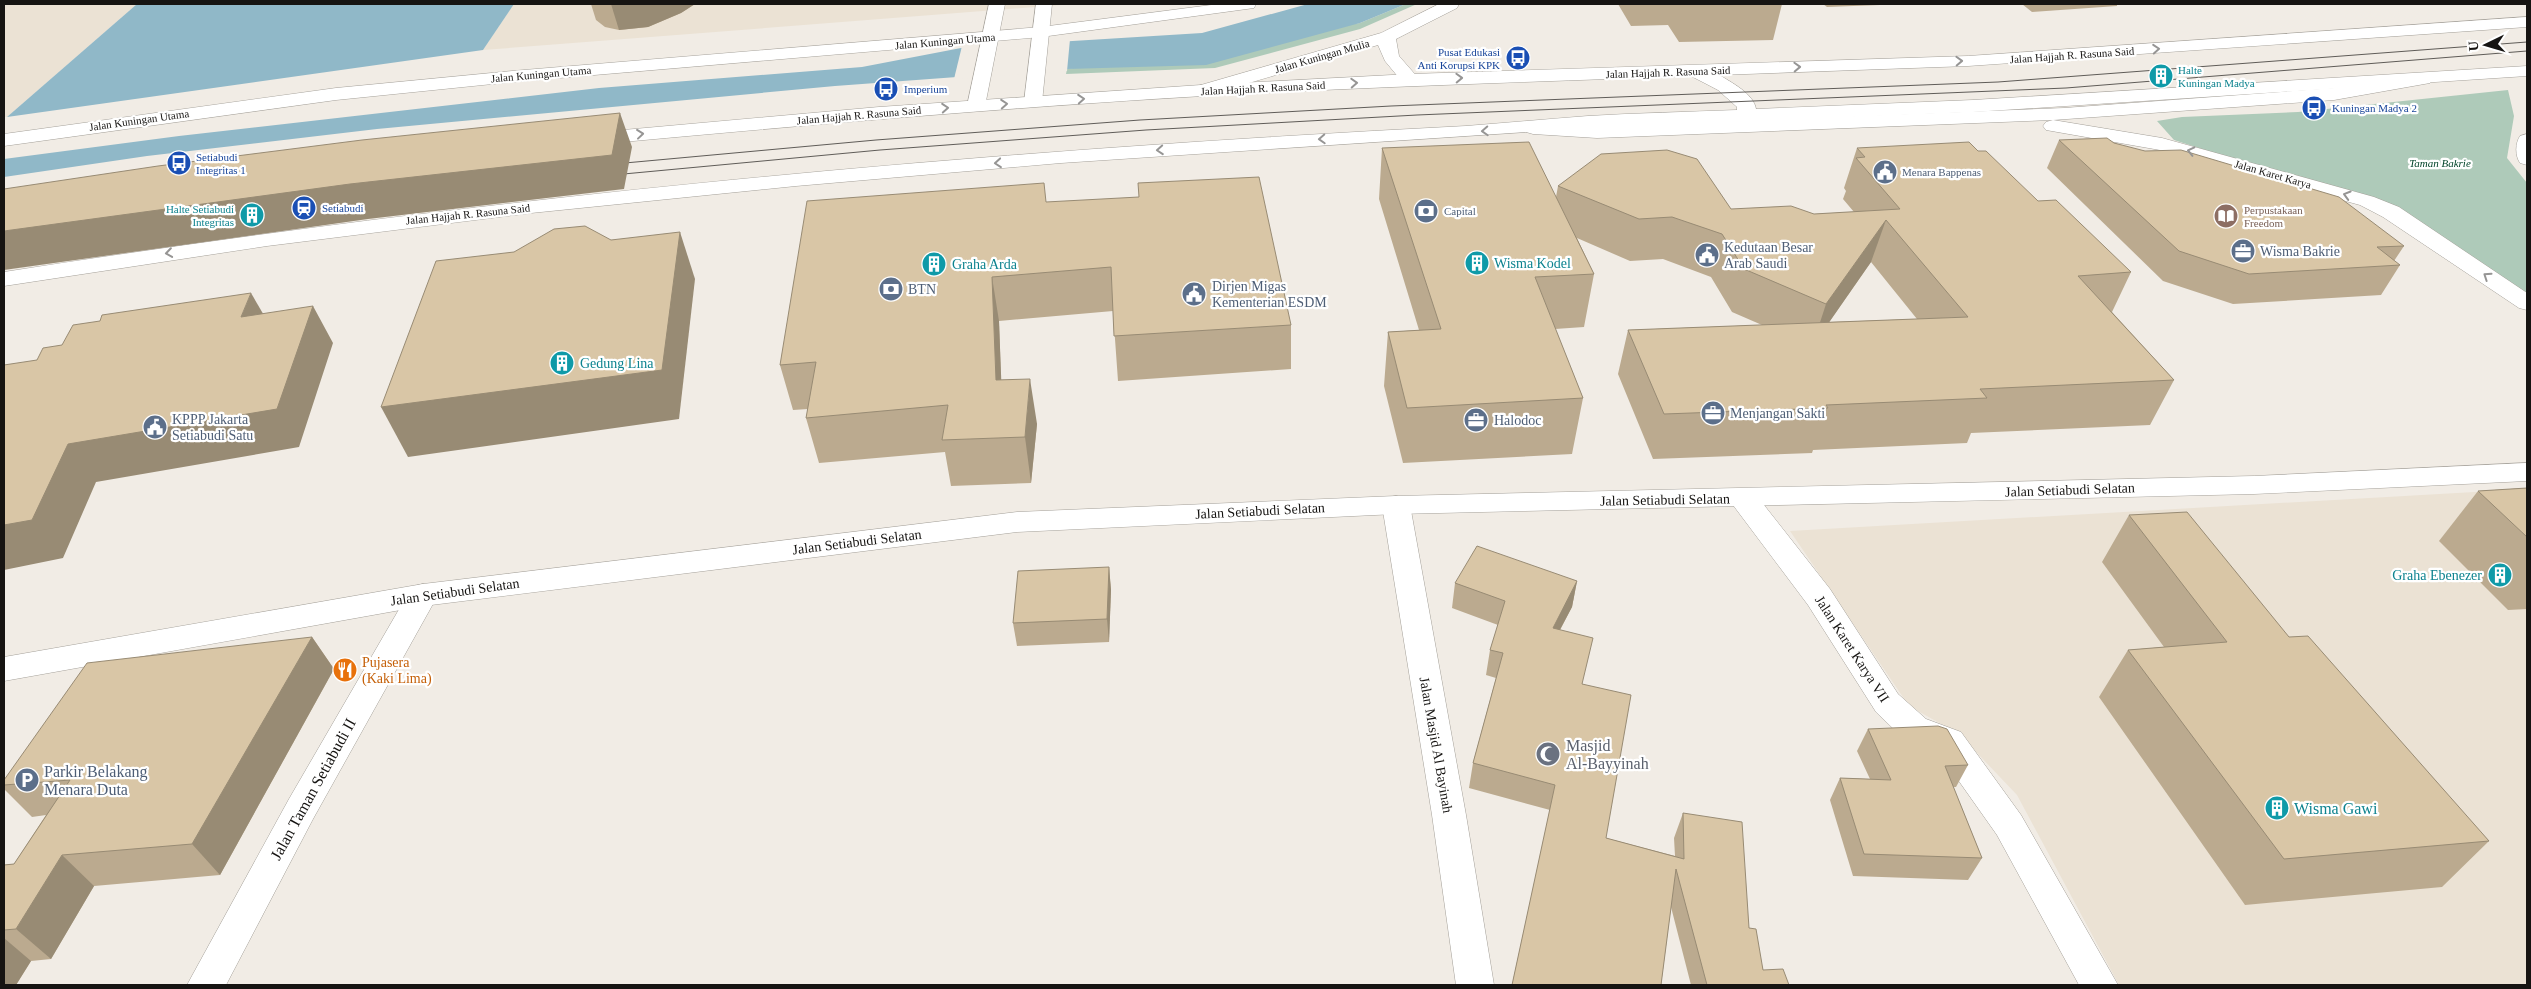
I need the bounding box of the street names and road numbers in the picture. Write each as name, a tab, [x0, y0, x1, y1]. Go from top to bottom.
street label: Jalan Kuningan Utama	[894, 31, 996, 51]
street label: Jalan Kuningan Mulia	[1273, 37, 1371, 75]
street label: Jalan Hajjah R. Rasuna Said	[2009, 45, 2135, 65]
street label: Jalan Kuningan Utama	[490, 64, 592, 84]
street label: Jalan Hajjah R. Rasuna Said	[1605, 64, 1731, 80]
street label: Jalan Hajjah R. Rasuna Said	[1200, 79, 1326, 97]
street label: Jalan Hajjah R. Rasuna Said	[796, 104, 922, 126]
street label: Jalan Kuningan Utama	[88, 107, 190, 133]
street label: Jalan Karet Karya	[2233, 157, 2313, 191]
street label: Jalan Hajjah R. Rasuna Said	[405, 201, 531, 226]
street label: Jalan Setiabudi Selatan	[2005, 480, 2135, 500]
street label: Jalan Setiabudi Selatan	[1600, 491, 1730, 509]
street label: Jalan Setiabudi Selatan	[1195, 500, 1325, 522]
street label: Jalan Setiabudi Selatan	[792, 527, 922, 557]
street label: Jalan Setiabudi Selatan	[390, 576, 520, 608]
street label: Jalan Karet Karya VII	[1812, 593, 1892, 705]
street label: Jalan Masjid Al Bayinah	[1417, 676, 1455, 814]
street label: Jalan Taman Setiabudi II	[267, 715, 359, 863]

